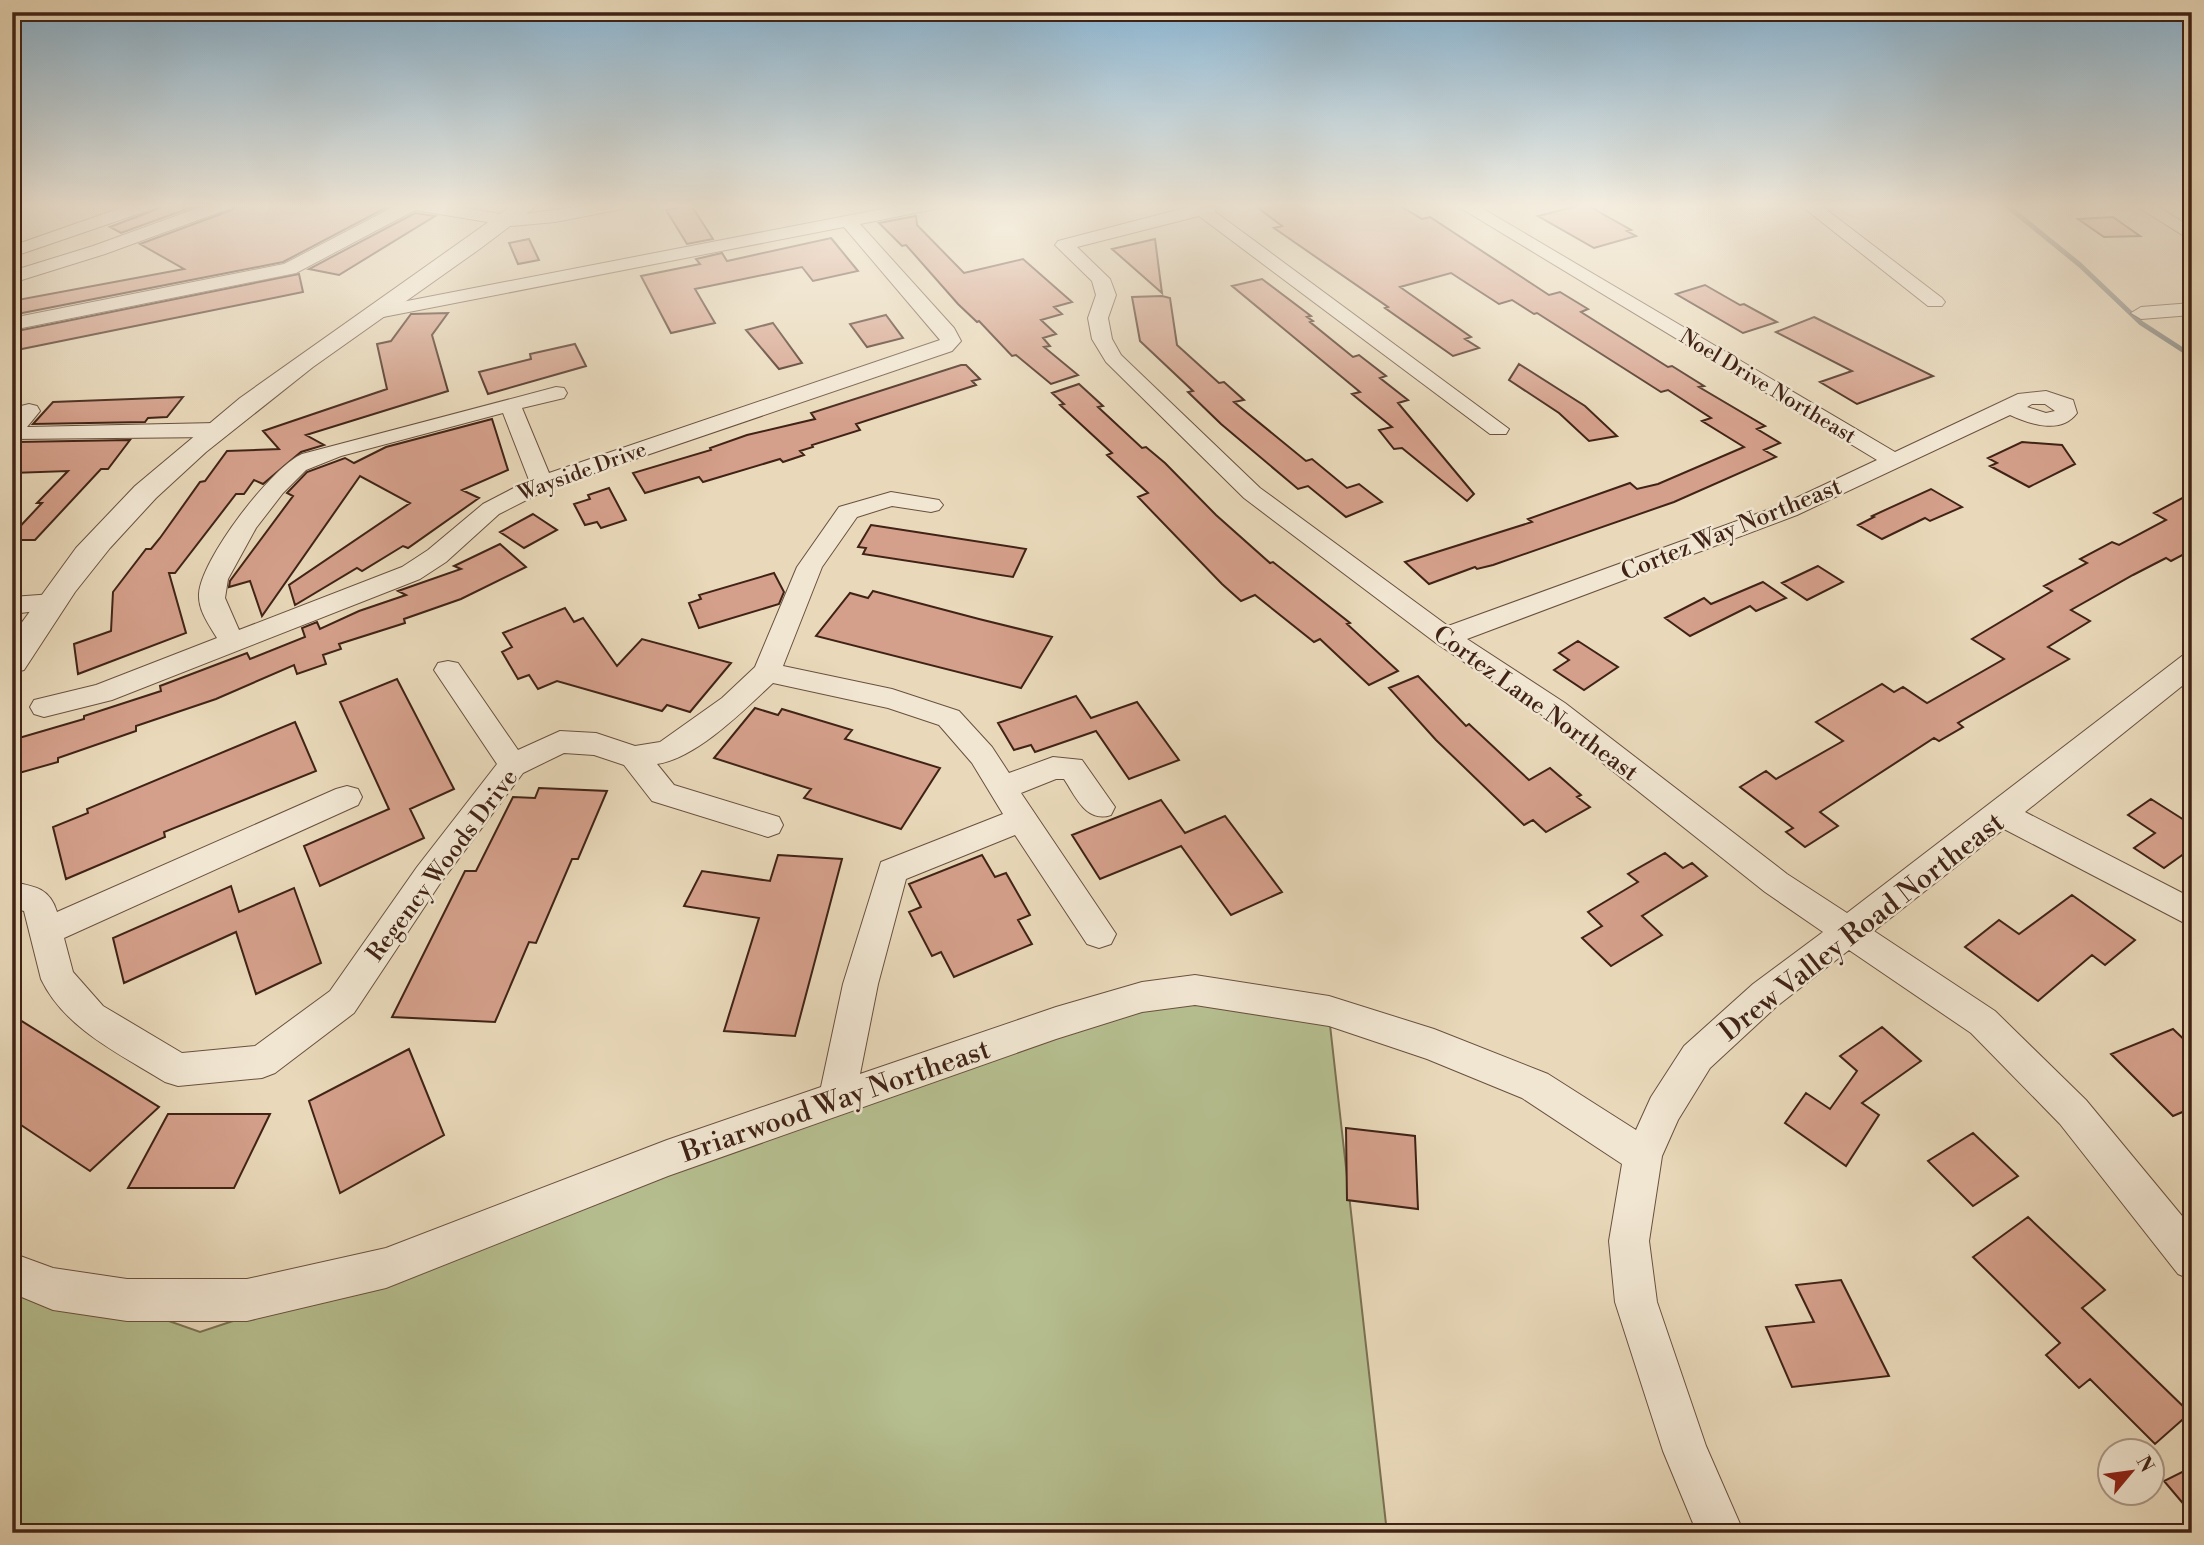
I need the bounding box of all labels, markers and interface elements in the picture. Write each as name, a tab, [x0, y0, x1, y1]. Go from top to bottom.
street label: Noel Drive Northeast	[1675, 324, 1861, 450]
street label: Wayside Drive	[514, 437, 650, 508]
street label: Cortez Way Northeast	[1617, 472, 1847, 588]
street label: Cortez Lane Northeast	[1427, 619, 1644, 789]
street label: Regency Woods Drive	[361, 763, 525, 968]
street label: Drew Valley Road Northeast	[1712, 805, 2011, 1049]
street label: Briarwood Way Northeast	[675, 1032, 995, 1171]
north arrow	[2096, 1436, 2166, 1506]
text: N	[2131, 1452, 2159, 1477]

